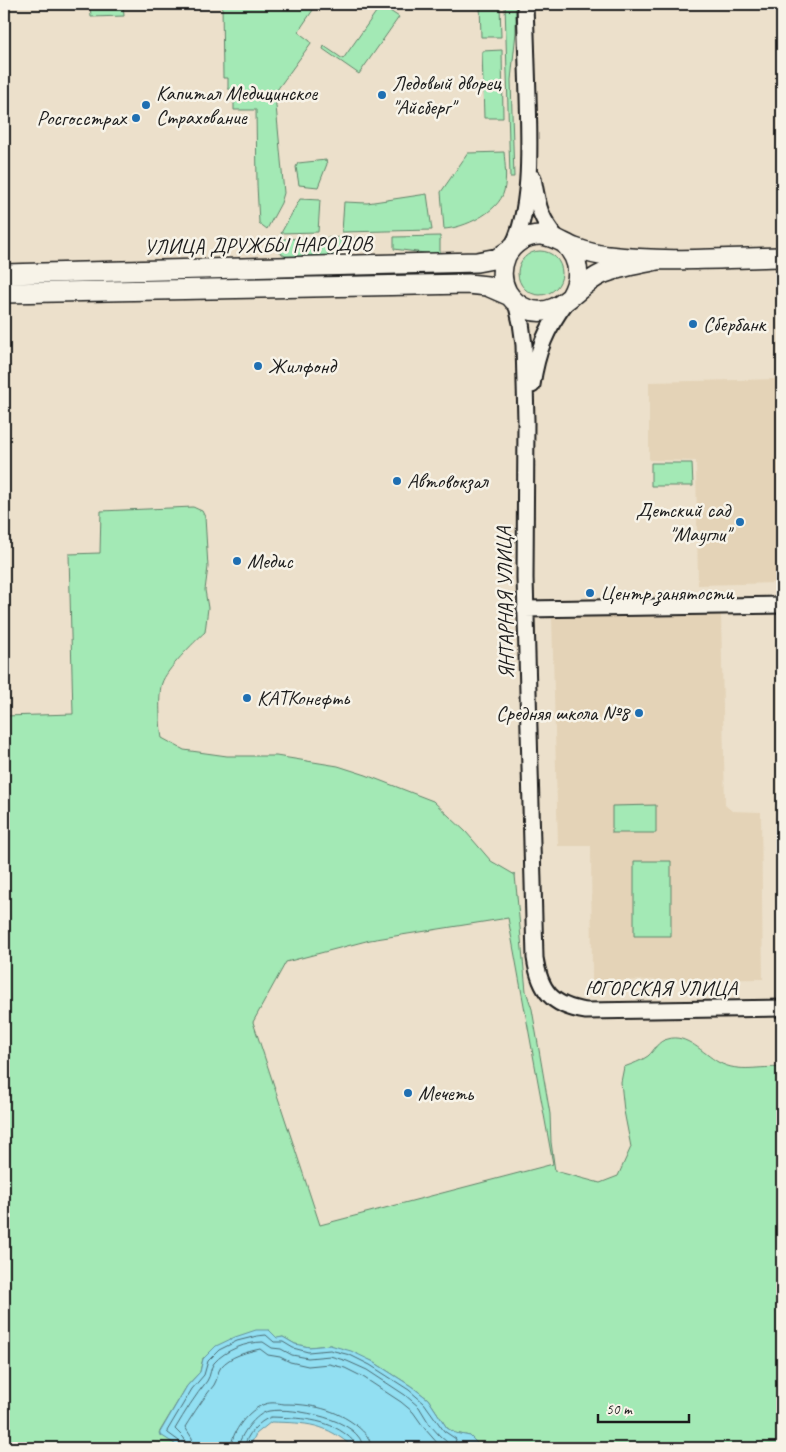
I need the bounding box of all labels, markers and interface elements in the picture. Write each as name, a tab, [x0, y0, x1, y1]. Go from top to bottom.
place label: Ледовый дворец "Айсберг"	[392, 70, 502, 120]
place label: Капитал Медицинское Страхование	[156, 80, 318, 130]
marker: Ледовый дворец "Айсберг"	[376, 89, 388, 101]
marker: Капитал Медицинское Страхование	[140, 99, 152, 111]
place label: Росгосстрах	[37, 105, 128, 131]
marker: Росгосстрах	[130, 112, 142, 124]
street label: УЛИЦА ДРУЖБЫ НАРОДОВ	[144, 230, 375, 260]
place label: Сбербанк	[703, 311, 768, 337]
marker: Сбербанк	[687, 318, 699, 330]
place label: Жилфонд	[268, 353, 338, 379]
marker: Жилфонд	[252, 360, 264, 372]
place label: Автовокзал	[407, 468, 490, 494]
marker: Автовокзал	[391, 475, 403, 487]
place label: Детский сад "Маугли"	[636, 497, 734, 547]
marker: Детский сад "Маугли"	[734, 516, 746, 528]
street label: ЯНТАРНАЯ УЛИЦА	[491, 525, 519, 679]
place label: Медис	[247, 548, 294, 574]
marker: Медис	[231, 555, 243, 567]
place label: Центр занятости	[600, 580, 735, 607]
marker: Центр занятости	[584, 587, 596, 599]
place label: КАТКонефть	[257, 685, 350, 711]
marker: КАТКонефть	[241, 692, 253, 704]
place label: Средняя школа №8	[496, 700, 632, 726]
marker: Средняя школа №8	[633, 707, 645, 719]
street label: ЮГОРСКАЯ УЛИЦА	[585, 975, 739, 1001]
place label: Мечеть	[418, 1080, 475, 1106]
marker: Мечеть	[402, 1087, 414, 1099]
scale bar	[598, 1392, 690, 1424]
text: 50 m	[606, 1400, 633, 1419]

